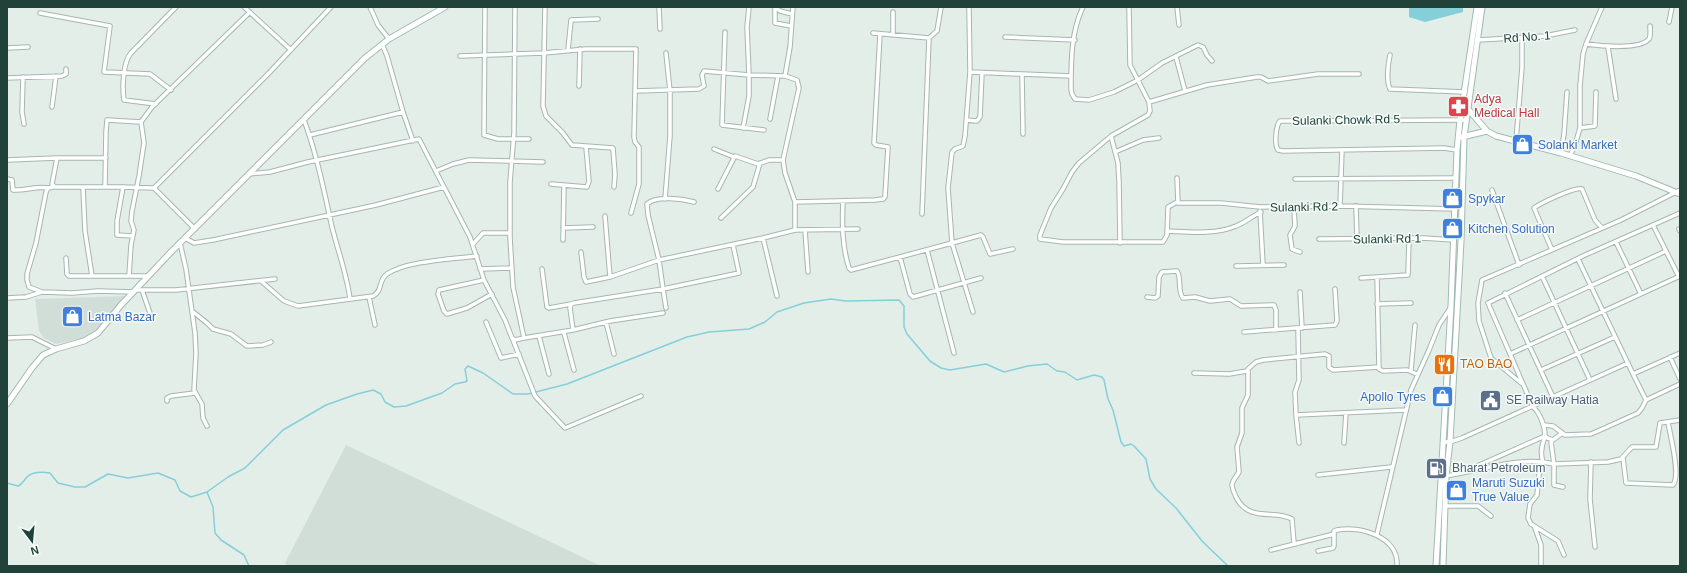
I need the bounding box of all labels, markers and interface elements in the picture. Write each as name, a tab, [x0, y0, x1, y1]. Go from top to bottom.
street label: Rd No. 1	[1503, 28, 1551, 46]
place label: Adya Medical Hall	[1474, 92, 1539, 120]
pharmacy icon: Adya Medical Hall	[1446, 93, 1472, 119]
street label: Sulanki Chowk Rd 5	[1292, 112, 1400, 128]
shop icon: Solanki Market	[1510, 132, 1536, 158]
place label: Solanki Market	[1538, 138, 1618, 152]
shop icon: Spykar	[1439, 186, 1465, 212]
place label: Spykar	[1468, 192, 1505, 206]
street label: Sulanki Rd 2	[1270, 199, 1338, 215]
shop icon: Kitchen Solution	[1440, 216, 1466, 242]
place label: Kitchen Solution	[1468, 222, 1555, 236]
street label: Sulanki Rd 1	[1353, 231, 1421, 247]
shop icon: Latma Bazar	[60, 304, 86, 330]
place label: Latma Bazar	[88, 310, 156, 324]
restaurant icon: TAO BAO	[1432, 351, 1458, 377]
place label: TAO BAO	[1460, 357, 1512, 371]
shop icon: Apollo Tyres	[1429, 384, 1455, 410]
public building icon: SE Railway Hatia	[1477, 387, 1503, 413]
place label: Apollo Tyres	[1360, 390, 1426, 404]
place label: SE Railway Hatia	[1506, 393, 1599, 407]
fuel station icon: Bharat Petroleum	[1423, 455, 1449, 481]
place label: Bharat Petroleum	[1452, 461, 1545, 475]
place label: Maruti Suzuki True Value	[1472, 476, 1545, 504]
shop icon: Maruti Suzuki True Value	[1444, 477, 1470, 503]
north arrow	[12, 521, 52, 561]
text: N	[29, 544, 40, 557]

